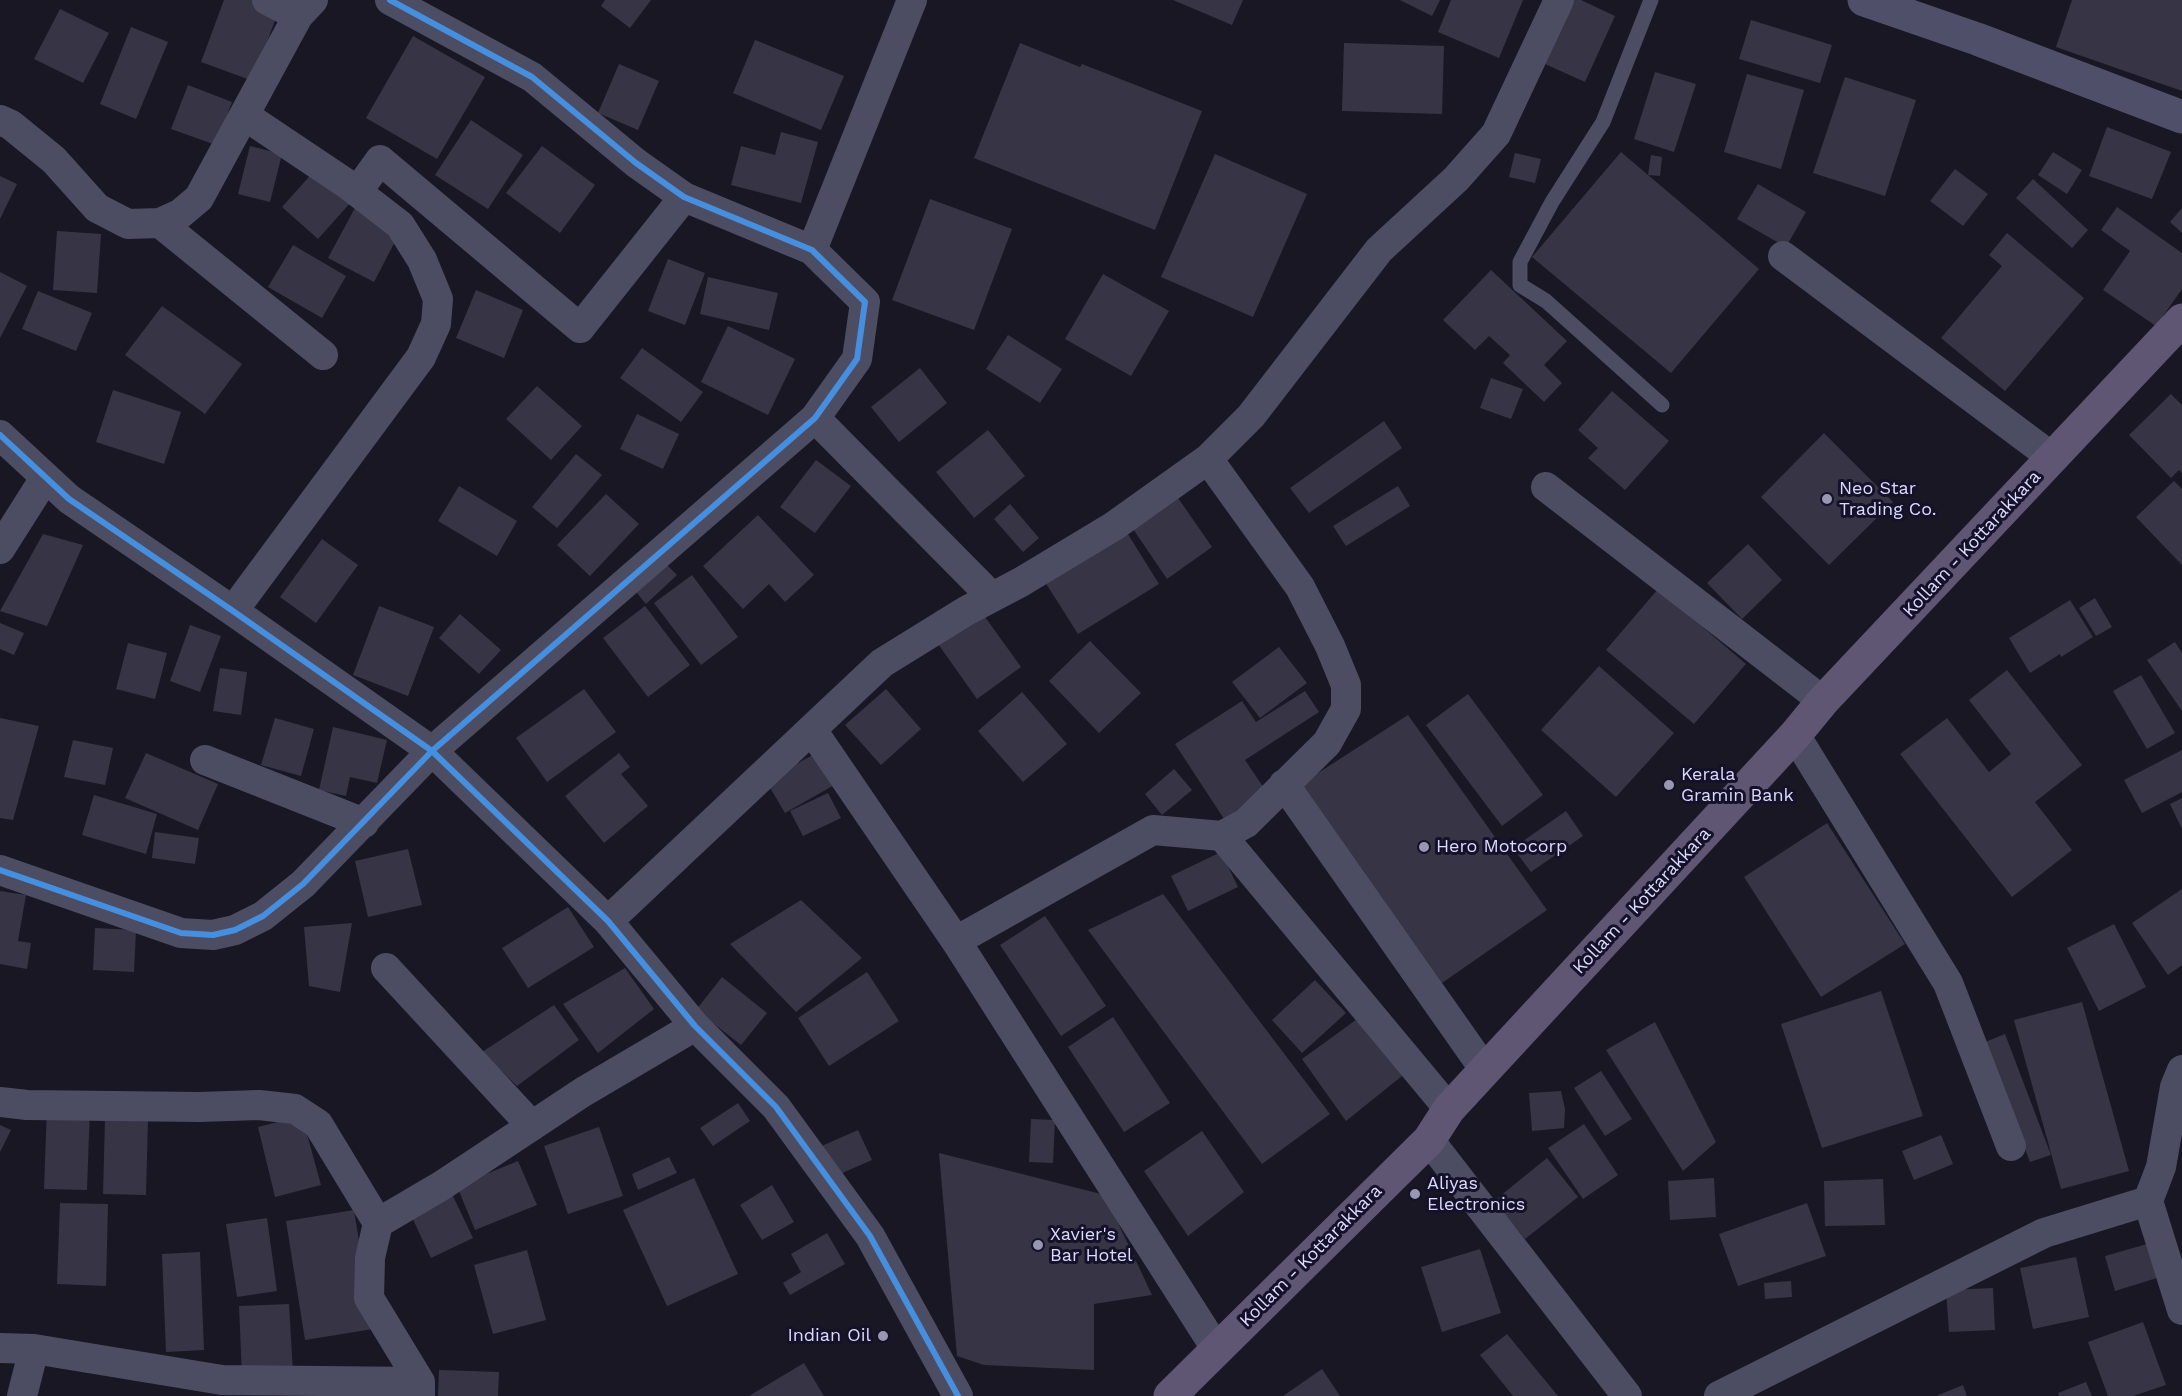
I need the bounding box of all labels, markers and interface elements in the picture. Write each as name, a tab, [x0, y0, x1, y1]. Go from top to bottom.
street label: Kollam - Kottarakkara	[1898, 466, 2046, 622]
place label: Neo Star Trading Co.	[1839, 478, 1936, 520]
marker: Neo Star Trading Co.	[1820, 492, 1834, 506]
place label: Kerala Gramin Bank	[1681, 764, 1794, 806]
marker: Kerala Gramin Bank	[1662, 778, 1676, 792]
street label: Kollam - Kottarakkara	[1568, 823, 1716, 979]
place label: Hero Motocorp	[1436, 836, 1567, 858]
marker: Hero Motocorp	[1417, 840, 1431, 854]
place label: Aliyas Electronics	[1427, 1173, 1525, 1216]
street label: Kollam - Kottarakkara	[1235, 1180, 1387, 1332]
marker: Aliyas Electronics	[1408, 1187, 1422, 1201]
place label: Xavier's Bar Hotel	[1050, 1224, 1133, 1266]
marker: Xavier's Bar Hotel	[1031, 1238, 1045, 1252]
place label: Indian Oil	[787, 1325, 871, 1347]
marker: Indian Oil	[876, 1329, 890, 1343]

